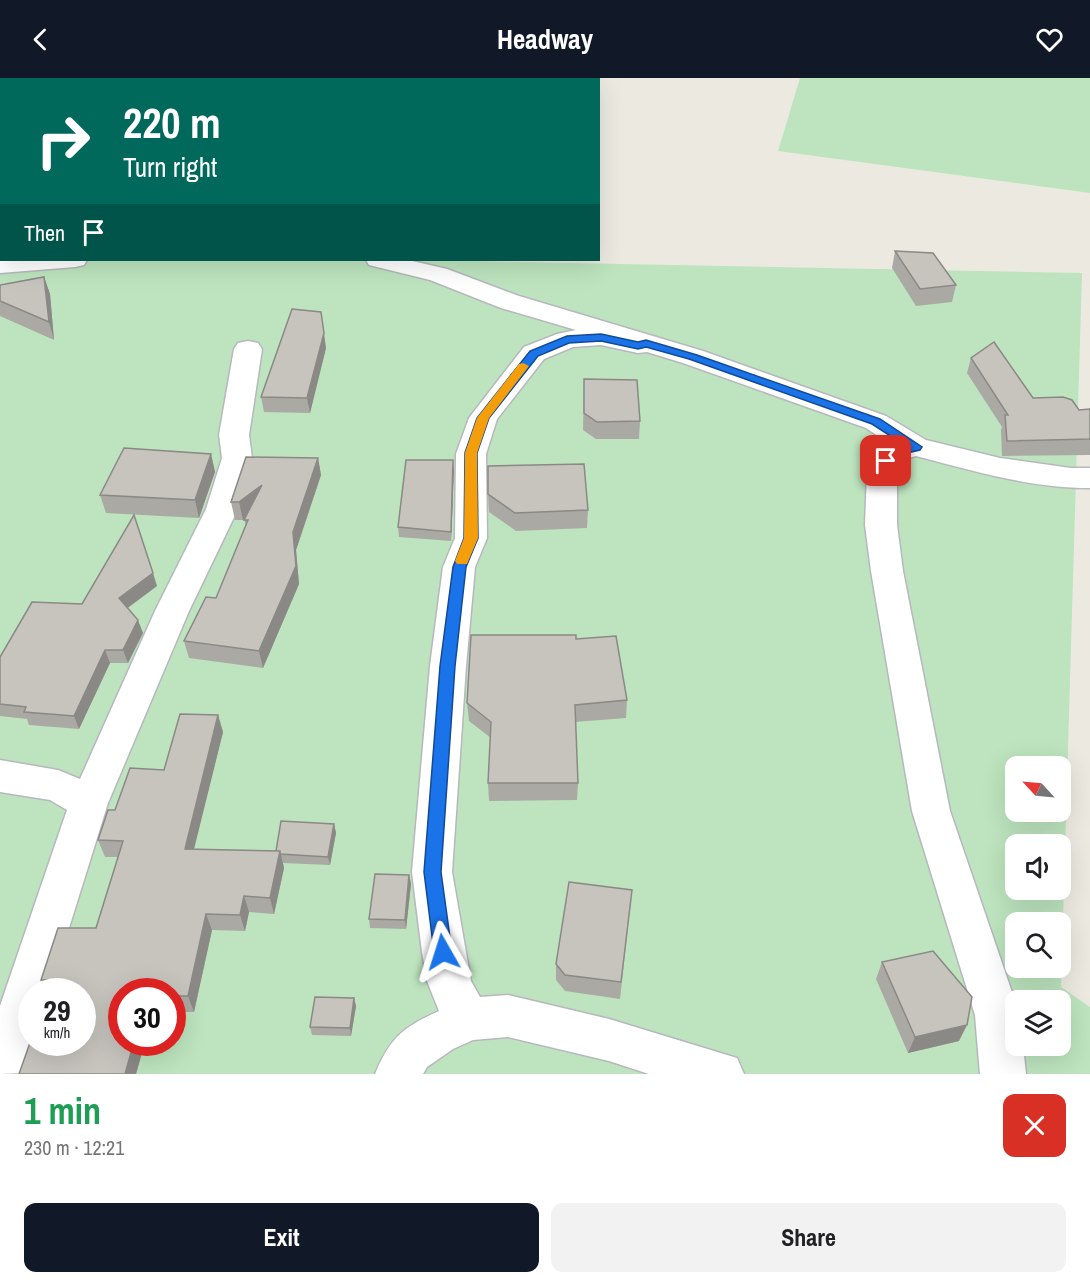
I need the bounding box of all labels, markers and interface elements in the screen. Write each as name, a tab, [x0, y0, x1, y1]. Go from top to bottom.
text: Headway	[497, 21, 593, 57]
icon: back	[24, 23, 57, 56]
icon: heart	[1033, 23, 1066, 56]
text: 220 m	[123, 95, 221, 151]
icon: right	[24, 102, 102, 180]
text: Turn right	[123, 149, 217, 185]
icon: arrive	[77, 216, 110, 249]
text: Then	[24, 218, 65, 248]
pin	[860, 435, 911, 486]
icon: arrive	[869, 444, 902, 477]
north arrow	[1005, 756, 1071, 822]
map controls	[1005, 756, 1071, 1056]
button: sound	[1005, 834, 1071, 900]
button: search	[1005, 912, 1071, 978]
position arrow	[411, 920, 475, 984]
speed limit sign: 30	[108, 978, 186, 1056]
text: 29	[43, 990, 71, 1030]
button: layers	[1005, 990, 1071, 1056]
text: km/h	[44, 1022, 70, 1043]
text: 1 min	[24, 1087, 101, 1135]
button: close	[1003, 1094, 1066, 1157]
text: 230 m · 12:21	[24, 1134, 124, 1161]
button: Exit	[24, 1203, 539, 1272]
button: Share	[551, 1203, 1066, 1272]

